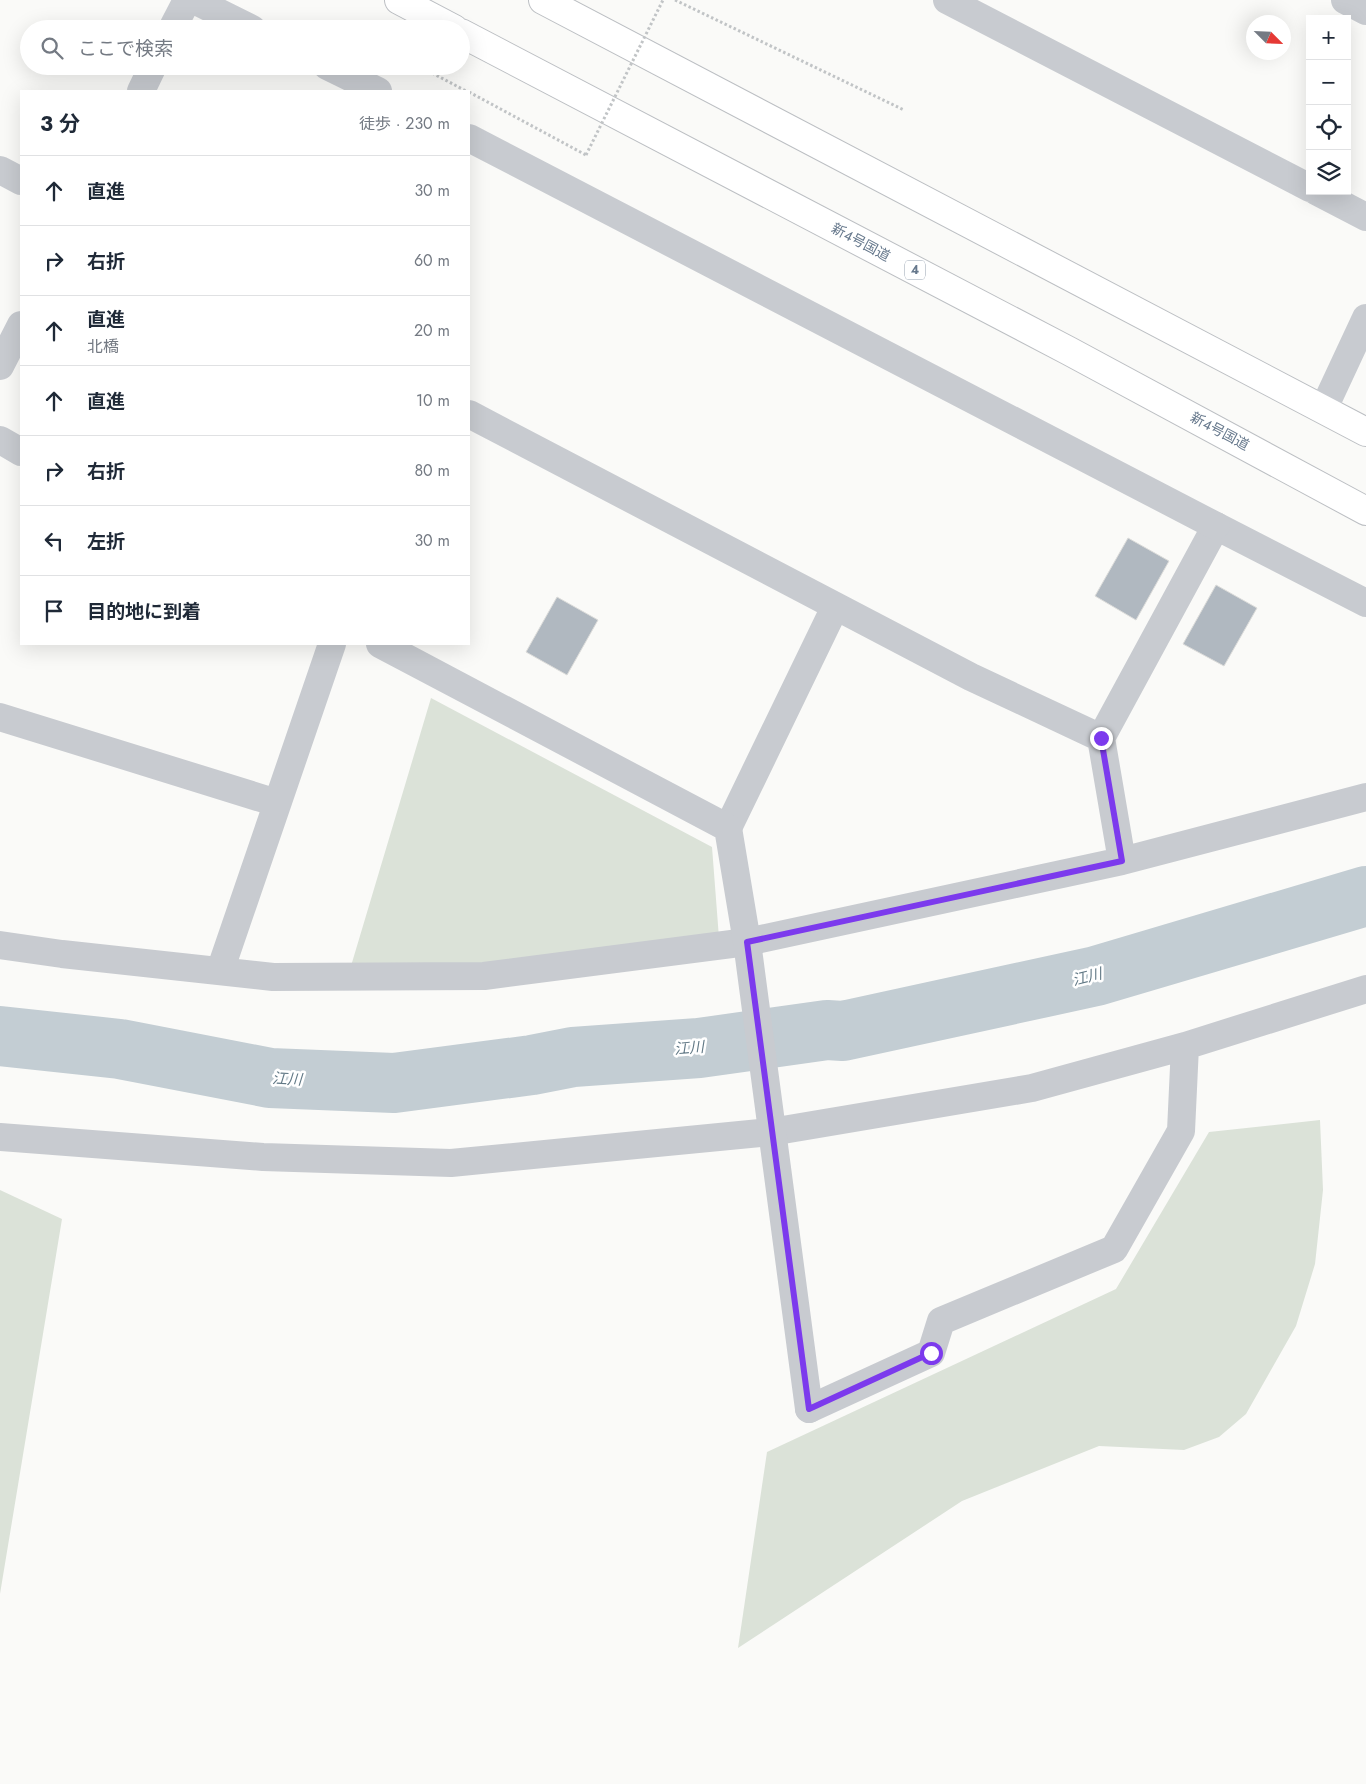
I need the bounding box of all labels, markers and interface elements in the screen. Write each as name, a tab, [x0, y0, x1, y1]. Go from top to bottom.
north arrow	[1246, 15, 1291, 60]
map controls	[1306, 15, 1351, 195]
button: +	[1306, 15, 1351, 60]
search box	[20, 20, 470, 75]
icon: search	[38, 34, 66, 62]
text: ここで検索	[78, 35, 173, 62]
button: −	[1306, 60, 1351, 105]
button: locate	[1306, 105, 1351, 150]
text: 3 分	[40, 109, 80, 139]
text: 徒歩 · 230 m	[359, 112, 450, 135]
button: layers	[1306, 150, 1351, 195]
icon: ahead	[40, 177, 68, 205]
text: 直進	[87, 178, 125, 205]
text: 30 m	[414, 179, 450, 202]
street label: 新4号国道	[828, 218, 894, 266]
icon: right	[40, 247, 68, 275]
text: 右折	[87, 248, 125, 275]
text: 60 m	[414, 249, 450, 272]
road number: 4	[905, 260, 925, 280]
text: 直進	[87, 306, 125, 333]
icon: ahead	[40, 317, 68, 345]
text: 20 m	[414, 319, 450, 342]
text: 北橋	[87, 335, 119, 358]
icon: ahead	[40, 387, 68, 415]
text: 直進	[87, 388, 125, 415]
text: 10 m	[416, 389, 450, 412]
street label: 新4号国道	[1187, 407, 1253, 455]
icon: right	[40, 457, 68, 485]
text: 右折	[87, 458, 125, 485]
text: 80 m	[414, 459, 450, 482]
icon: left	[40, 527, 68, 555]
text: 左折	[87, 528, 125, 555]
text: 30 m	[414, 529, 450, 552]
icon: arrive	[40, 597, 68, 625]
text: 目的地に到着	[87, 598, 201, 625]
route end	[1090, 727, 1113, 750]
water label: 江川	[1070, 962, 1106, 991]
water label: 江川	[673, 1036, 707, 1060]
water label: 江川	[271, 1067, 305, 1091]
route start	[920, 1342, 943, 1365]

